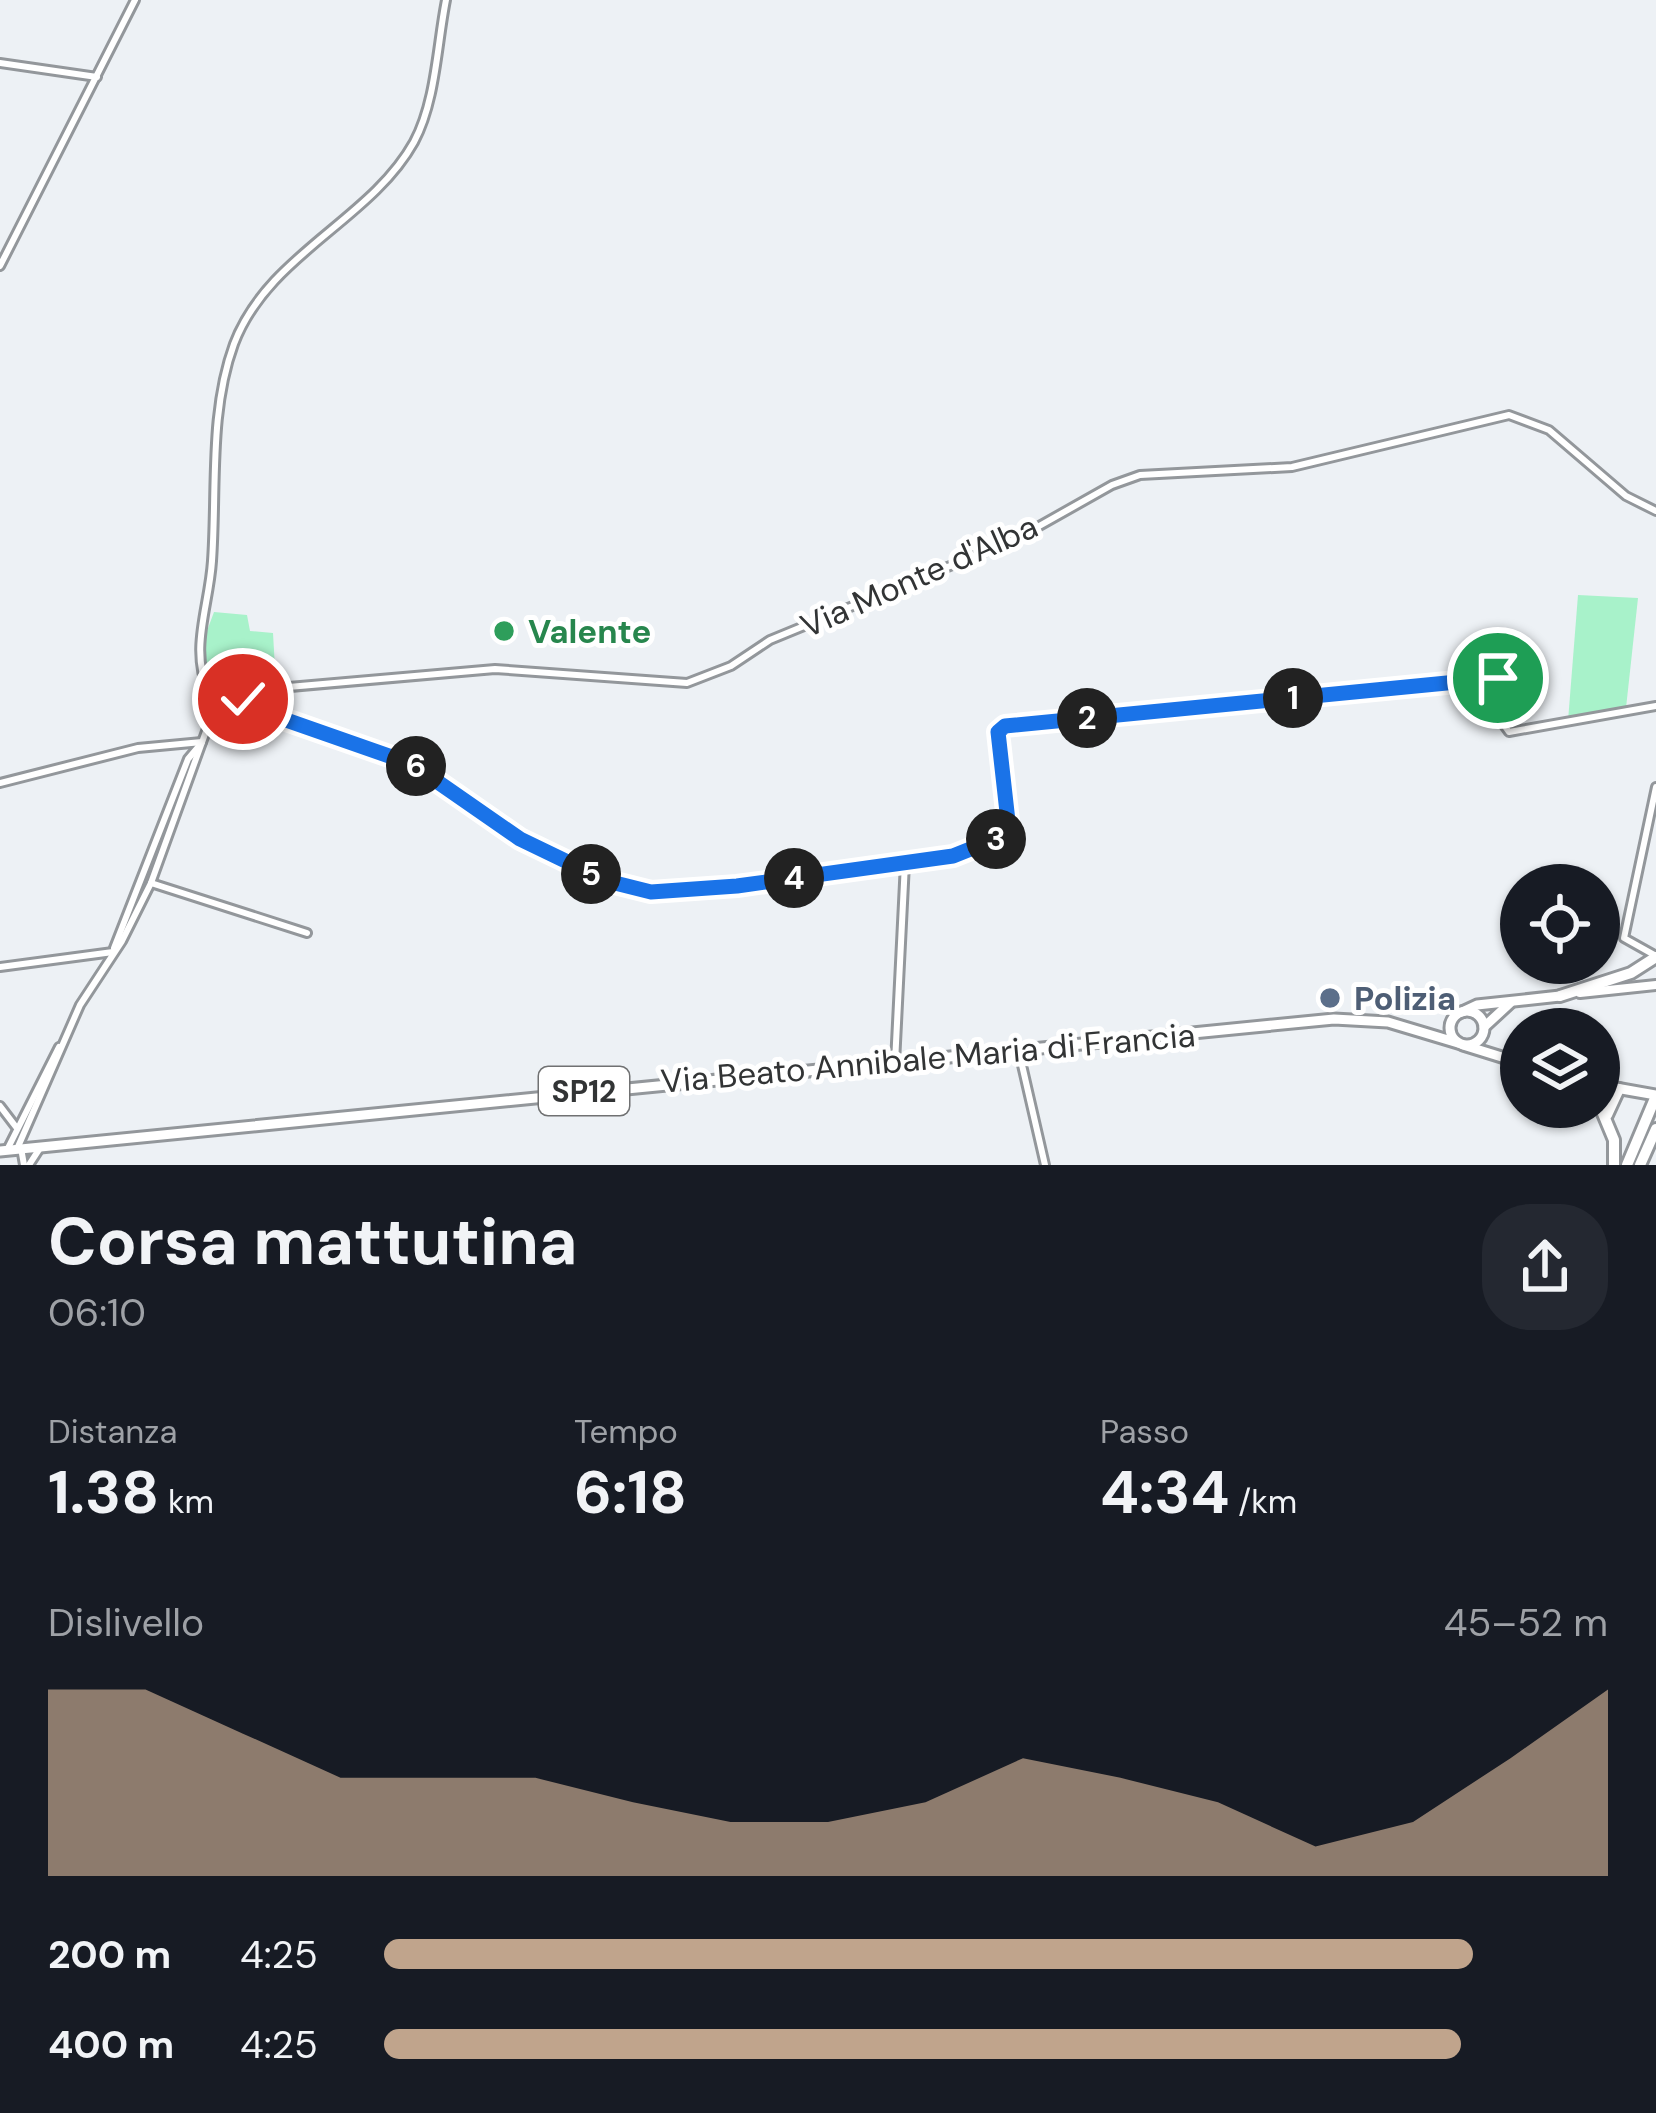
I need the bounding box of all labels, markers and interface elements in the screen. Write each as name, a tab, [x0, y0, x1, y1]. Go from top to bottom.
street label: Via Monte d'Alba	[794, 505, 1044, 647]
place label: Valente	[528, 610, 651, 653]
marker: Valente	[491, 618, 517, 644]
pin	[1447, 627, 1549, 729]
icon: arrive	[1465, 645, 1531, 711]
pin	[192, 648, 294, 750]
icon: check	[210, 666, 276, 732]
pin: 1	[1263, 668, 1323, 728]
text: 1	[1287, 676, 1299, 719]
pin: 2	[1057, 688, 1117, 748]
text: 2	[1077, 696, 1097, 739]
pin: 6	[386, 736, 446, 796]
text: 6	[406, 744, 426, 787]
pin: 3	[966, 809, 1026, 869]
text: 3	[986, 817, 1006, 860]
pin: 5	[561, 844, 621, 904]
pin: 4	[764, 848, 824, 908]
text: 5	[581, 852, 601, 895]
text: 4	[783, 856, 805, 899]
map controls	[1500, 864, 1620, 1128]
button: locate	[1500, 864, 1620, 984]
place label: Polizia	[1354, 977, 1456, 1020]
marker: Polizia	[1317, 985, 1343, 1011]
button: layers	[1500, 1008, 1620, 1128]
street label: Via Beato Annibale Maria di Francia	[659, 1013, 1197, 1103]
road number: SP12	[539, 1067, 629, 1115]
text: Corsa mattutina	[48, 1199, 578, 1284]
button: share	[1482, 1204, 1608, 1330]
text: 06:10	[48, 1287, 146, 1338]
text: Distanza	[48, 1410, 177, 1453]
text: Tempo	[574, 1410, 678, 1453]
text: Passo	[1100, 1410, 1189, 1453]
text: 1.38	[48, 1453, 159, 1532]
text: 6:18	[574, 1453, 687, 1532]
text: 4:34	[1100, 1453, 1229, 1532]
text: km	[159, 1480, 214, 1523]
text: /km	[1229, 1480, 1297, 1523]
text: Dislivello	[48, 1597, 204, 1648]
text: 45–52 m	[1444, 1597, 1608, 1648]
text: 200 m	[48, 1929, 171, 1980]
text: 4:25	[240, 1929, 318, 1980]
text: 400 m	[48, 2019, 174, 2070]
text: 4:25	[240, 2019, 318, 2070]

